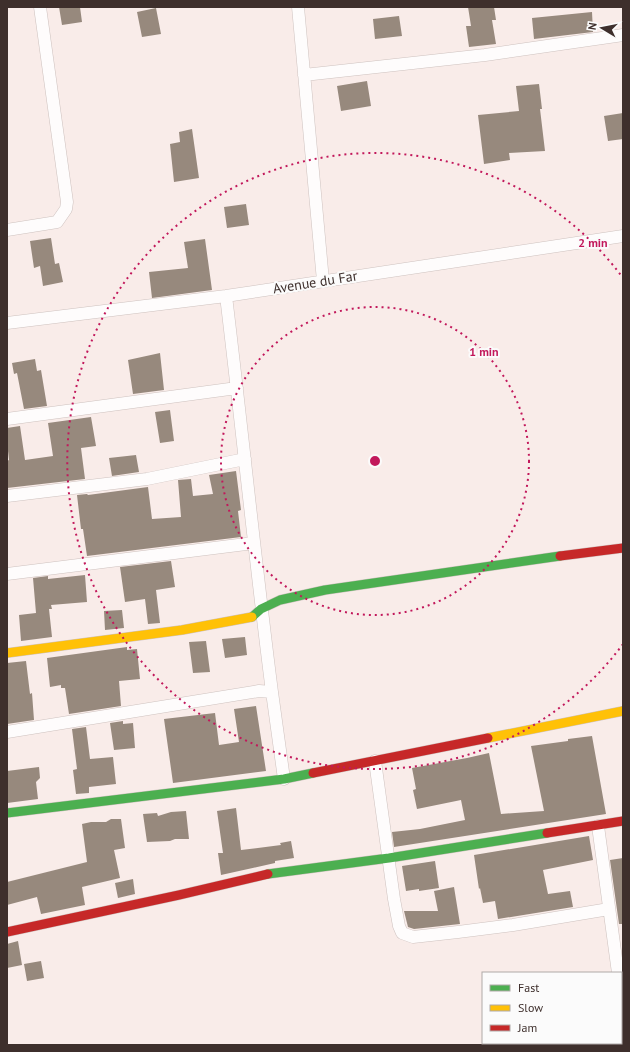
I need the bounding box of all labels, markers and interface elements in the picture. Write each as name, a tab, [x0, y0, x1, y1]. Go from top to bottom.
north arrow	[582, 8, 622, 48]
text: N	[585, 21, 600, 31]
text: 2 min	[578, 235, 608, 250]
street label: Avenue du Far	[272, 266, 359, 298]
text: 1 min	[469, 344, 499, 359]
centre of rings	[368, 454, 382, 468]
legend	[482, 972, 622, 1044]
text: Fast	[518, 980, 539, 995]
text: Slow	[518, 1000, 543, 1015]
text: Jam	[517, 1020, 537, 1035]

